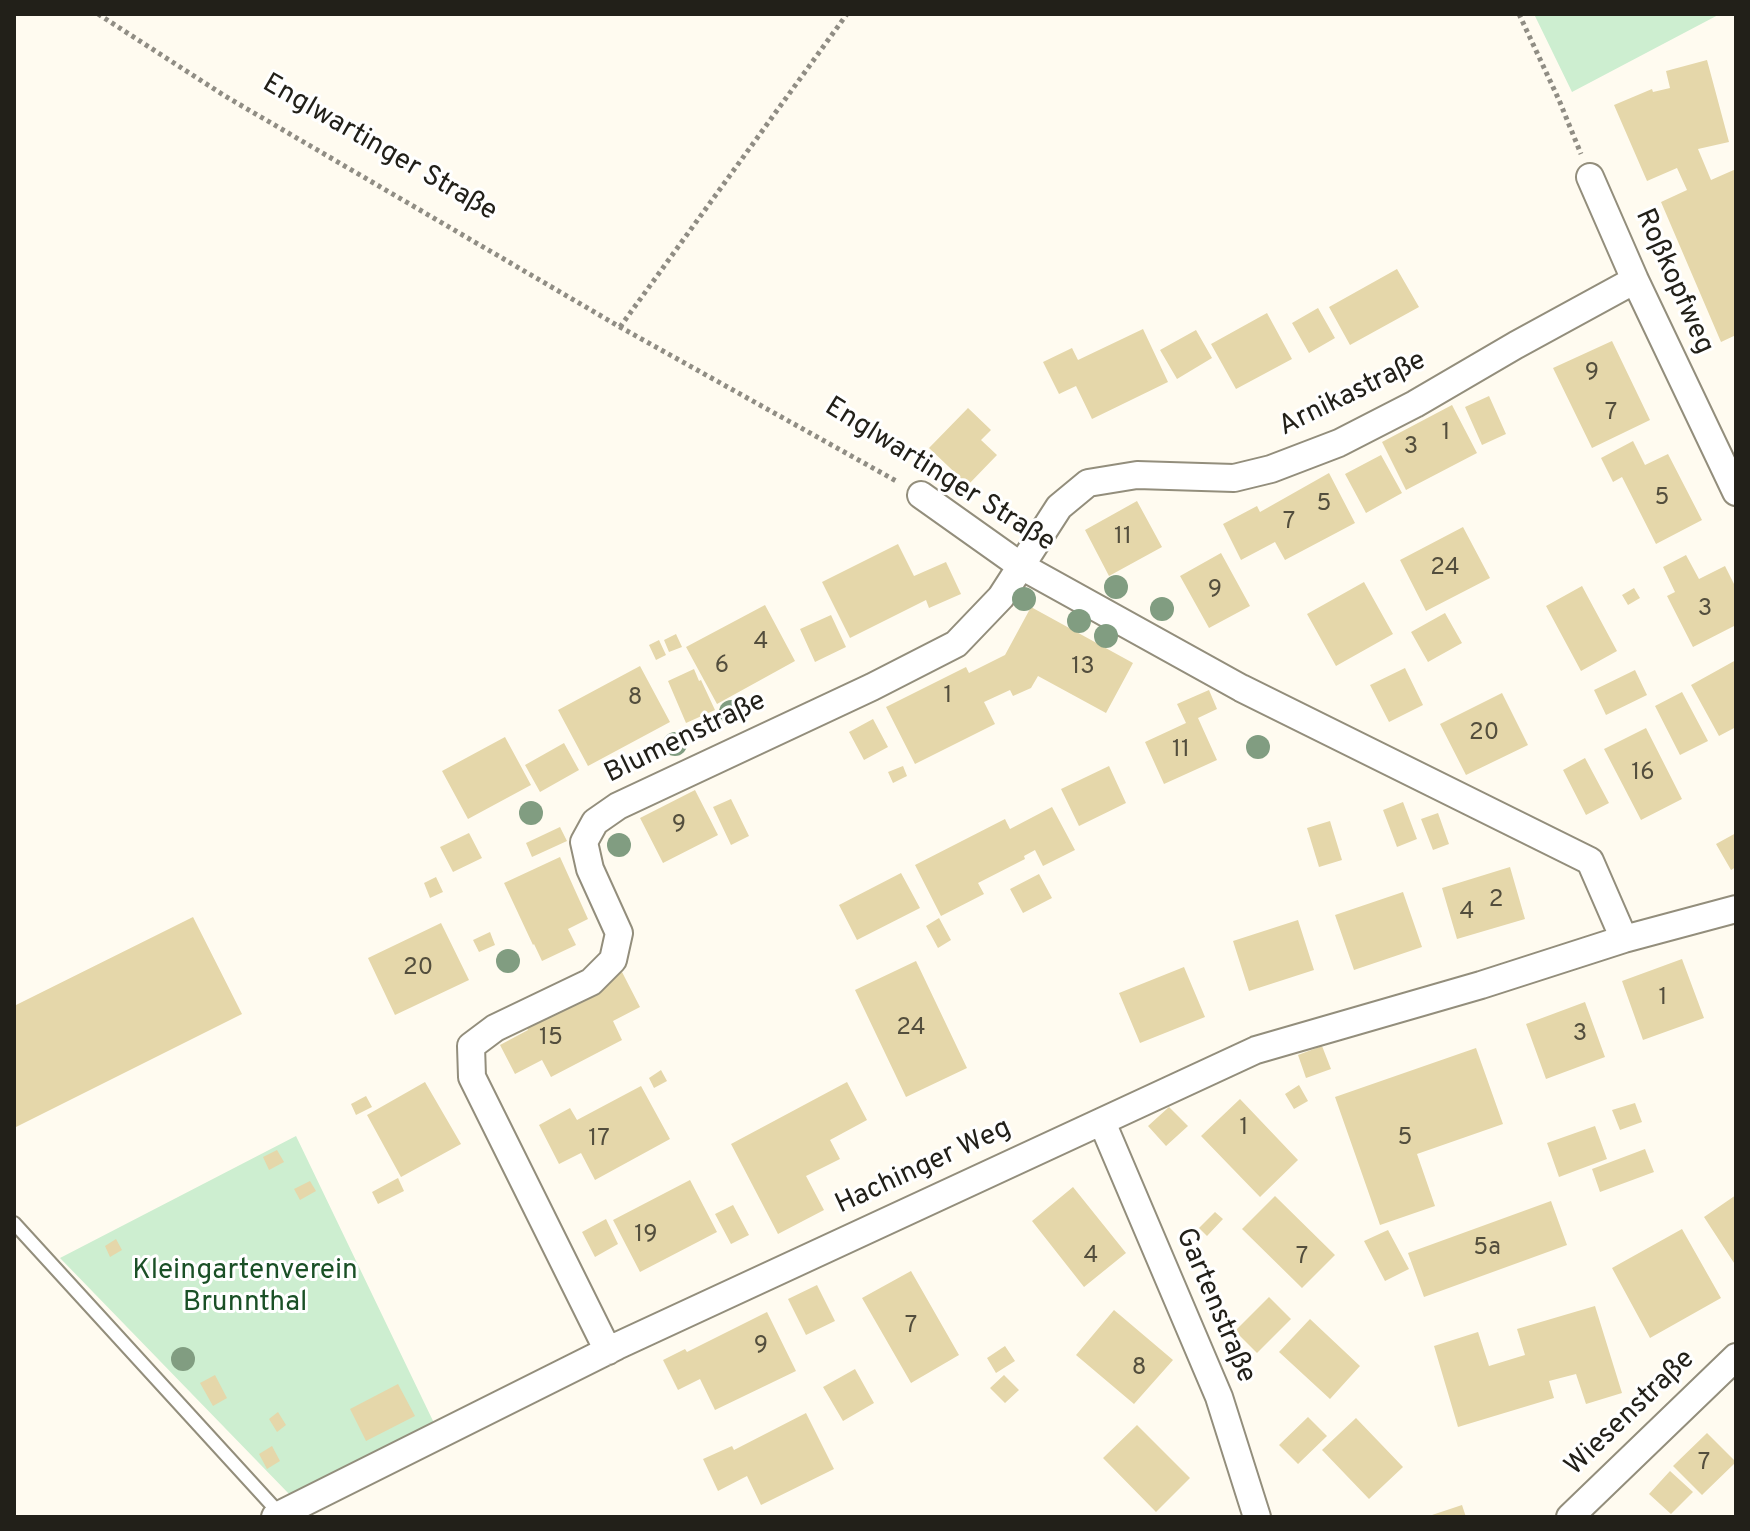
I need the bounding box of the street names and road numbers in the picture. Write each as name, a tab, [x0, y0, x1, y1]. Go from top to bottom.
street label: Englwartinger Straße	[256, 68, 502, 230]
street label: Roßkopfweg	[1626, 204, 1720, 360]
street label: Arnikastraße	[1274, 345, 1432, 445]
street label: Englwartinger Straße	[818, 391, 1060, 561]
street label: Blumenstraße	[600, 686, 772, 792]
street label: Hachinger Weg	[831, 1113, 1017, 1223]
street label: Gartenstraße	[1166, 1224, 1262, 1388]
street label: Wiesenstraße	[1559, 1344, 1703, 1484]

